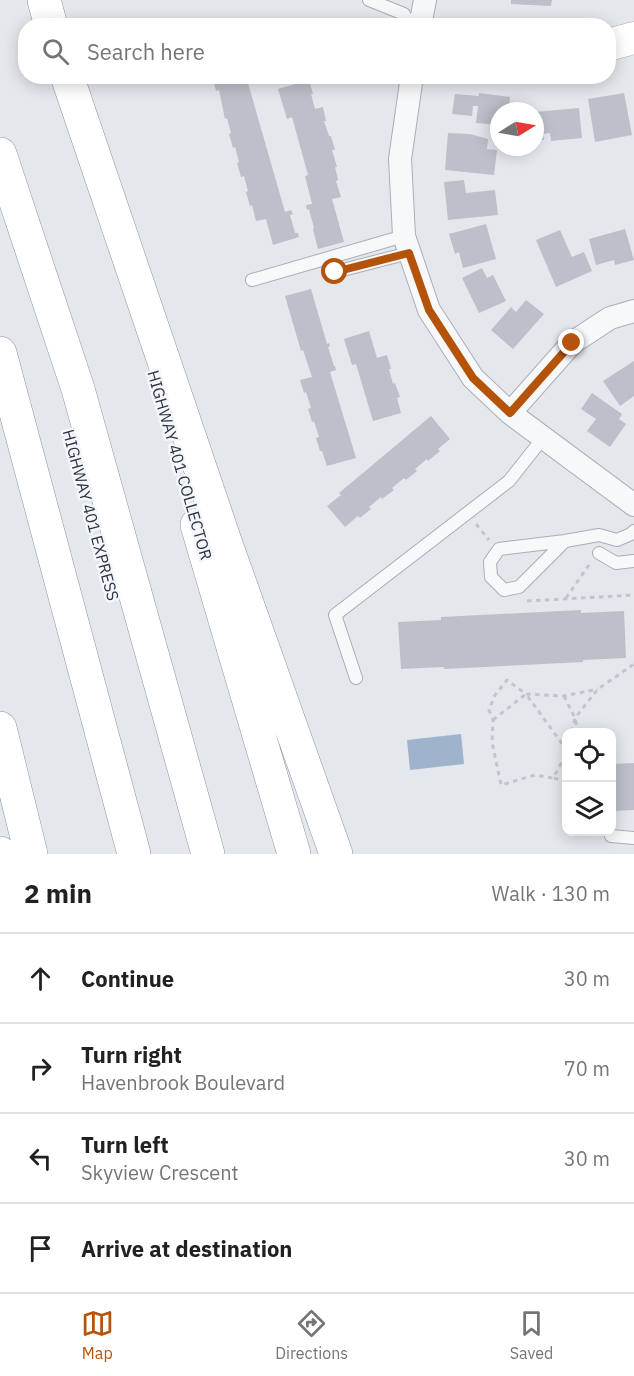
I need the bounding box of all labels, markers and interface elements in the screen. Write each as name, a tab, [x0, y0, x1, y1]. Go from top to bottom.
search box	[18, 18, 616, 84]
icon: search	[39, 35, 72, 68]
text: Search here	[87, 37, 205, 66]
north arrow	[490, 102, 544, 156]
route start	[321, 258, 347, 284]
route end	[558, 329, 584, 355]
street label: HIGHWAY 401 COLLECTOR	[143, 368, 217, 562]
street label: HIGHWAY 401 EXPRESS	[59, 427, 123, 603]
map controls	[562, 728, 616, 836]
button: locate	[562, 728, 616, 782]
button: layers	[562, 782, 616, 836]
text: 2 min	[24, 876, 92, 910]
text: Walk · 130 m	[492, 880, 610, 907]
icon: ahead	[24, 962, 57, 995]
text: Continue	[81, 964, 174, 993]
text: 30 m	[564, 965, 610, 992]
text: Turn right	[81, 1040, 182, 1069]
icon: right	[24, 1052, 57, 1085]
text: 70 m	[564, 1055, 610, 1082]
text: Havenbrook Boulevard	[81, 1069, 285, 1096]
text: Turn left	[81, 1130, 169, 1159]
icon: left	[24, 1142, 57, 1175]
text: 30 m	[564, 1145, 610, 1172]
text: Skyview Crescent	[81, 1159, 239, 1186]
icon: arrive	[24, 1232, 57, 1265]
text: Arrive at destination	[81, 1234, 292, 1263]
tab: Map	[81, 1307, 114, 1363]
tab: Directions	[275, 1307, 348, 1363]
tab: Saved	[510, 1307, 553, 1363]

